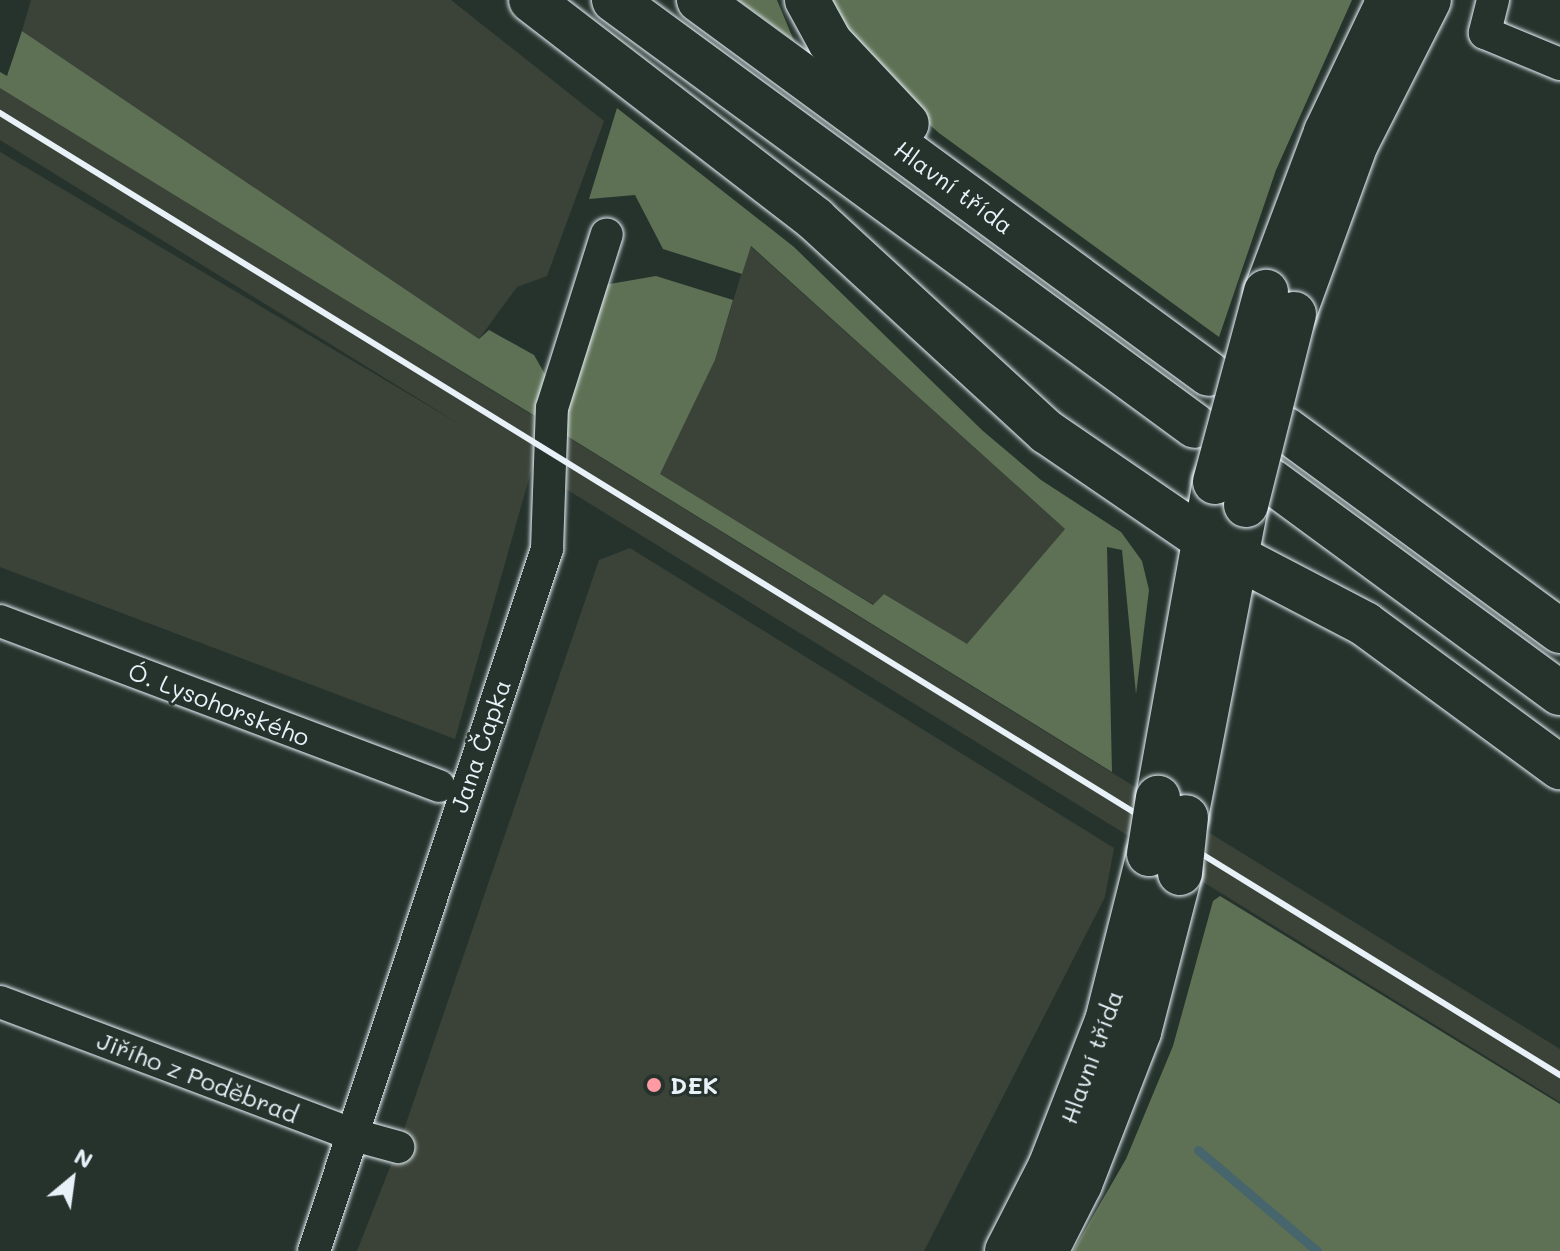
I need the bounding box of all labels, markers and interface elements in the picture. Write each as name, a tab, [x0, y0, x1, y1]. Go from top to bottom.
street label: Hlavní třída	[889, 134, 1019, 240]
street label: Ó. Lysohorského	[124, 656, 314, 752]
street label: Jana Čapka	[444, 676, 516, 816]
street label: Hlavní třída	[1054, 986, 1128, 1128]
street label: Jiřího z Poděbrad	[93, 1025, 303, 1129]
place label: DEK	[670, 1071, 718, 1099]
marker: DEK	[645, 1076, 663, 1094]
north arrow	[32, 1139, 112, 1219]
text: N	[70, 1141, 98, 1174]

